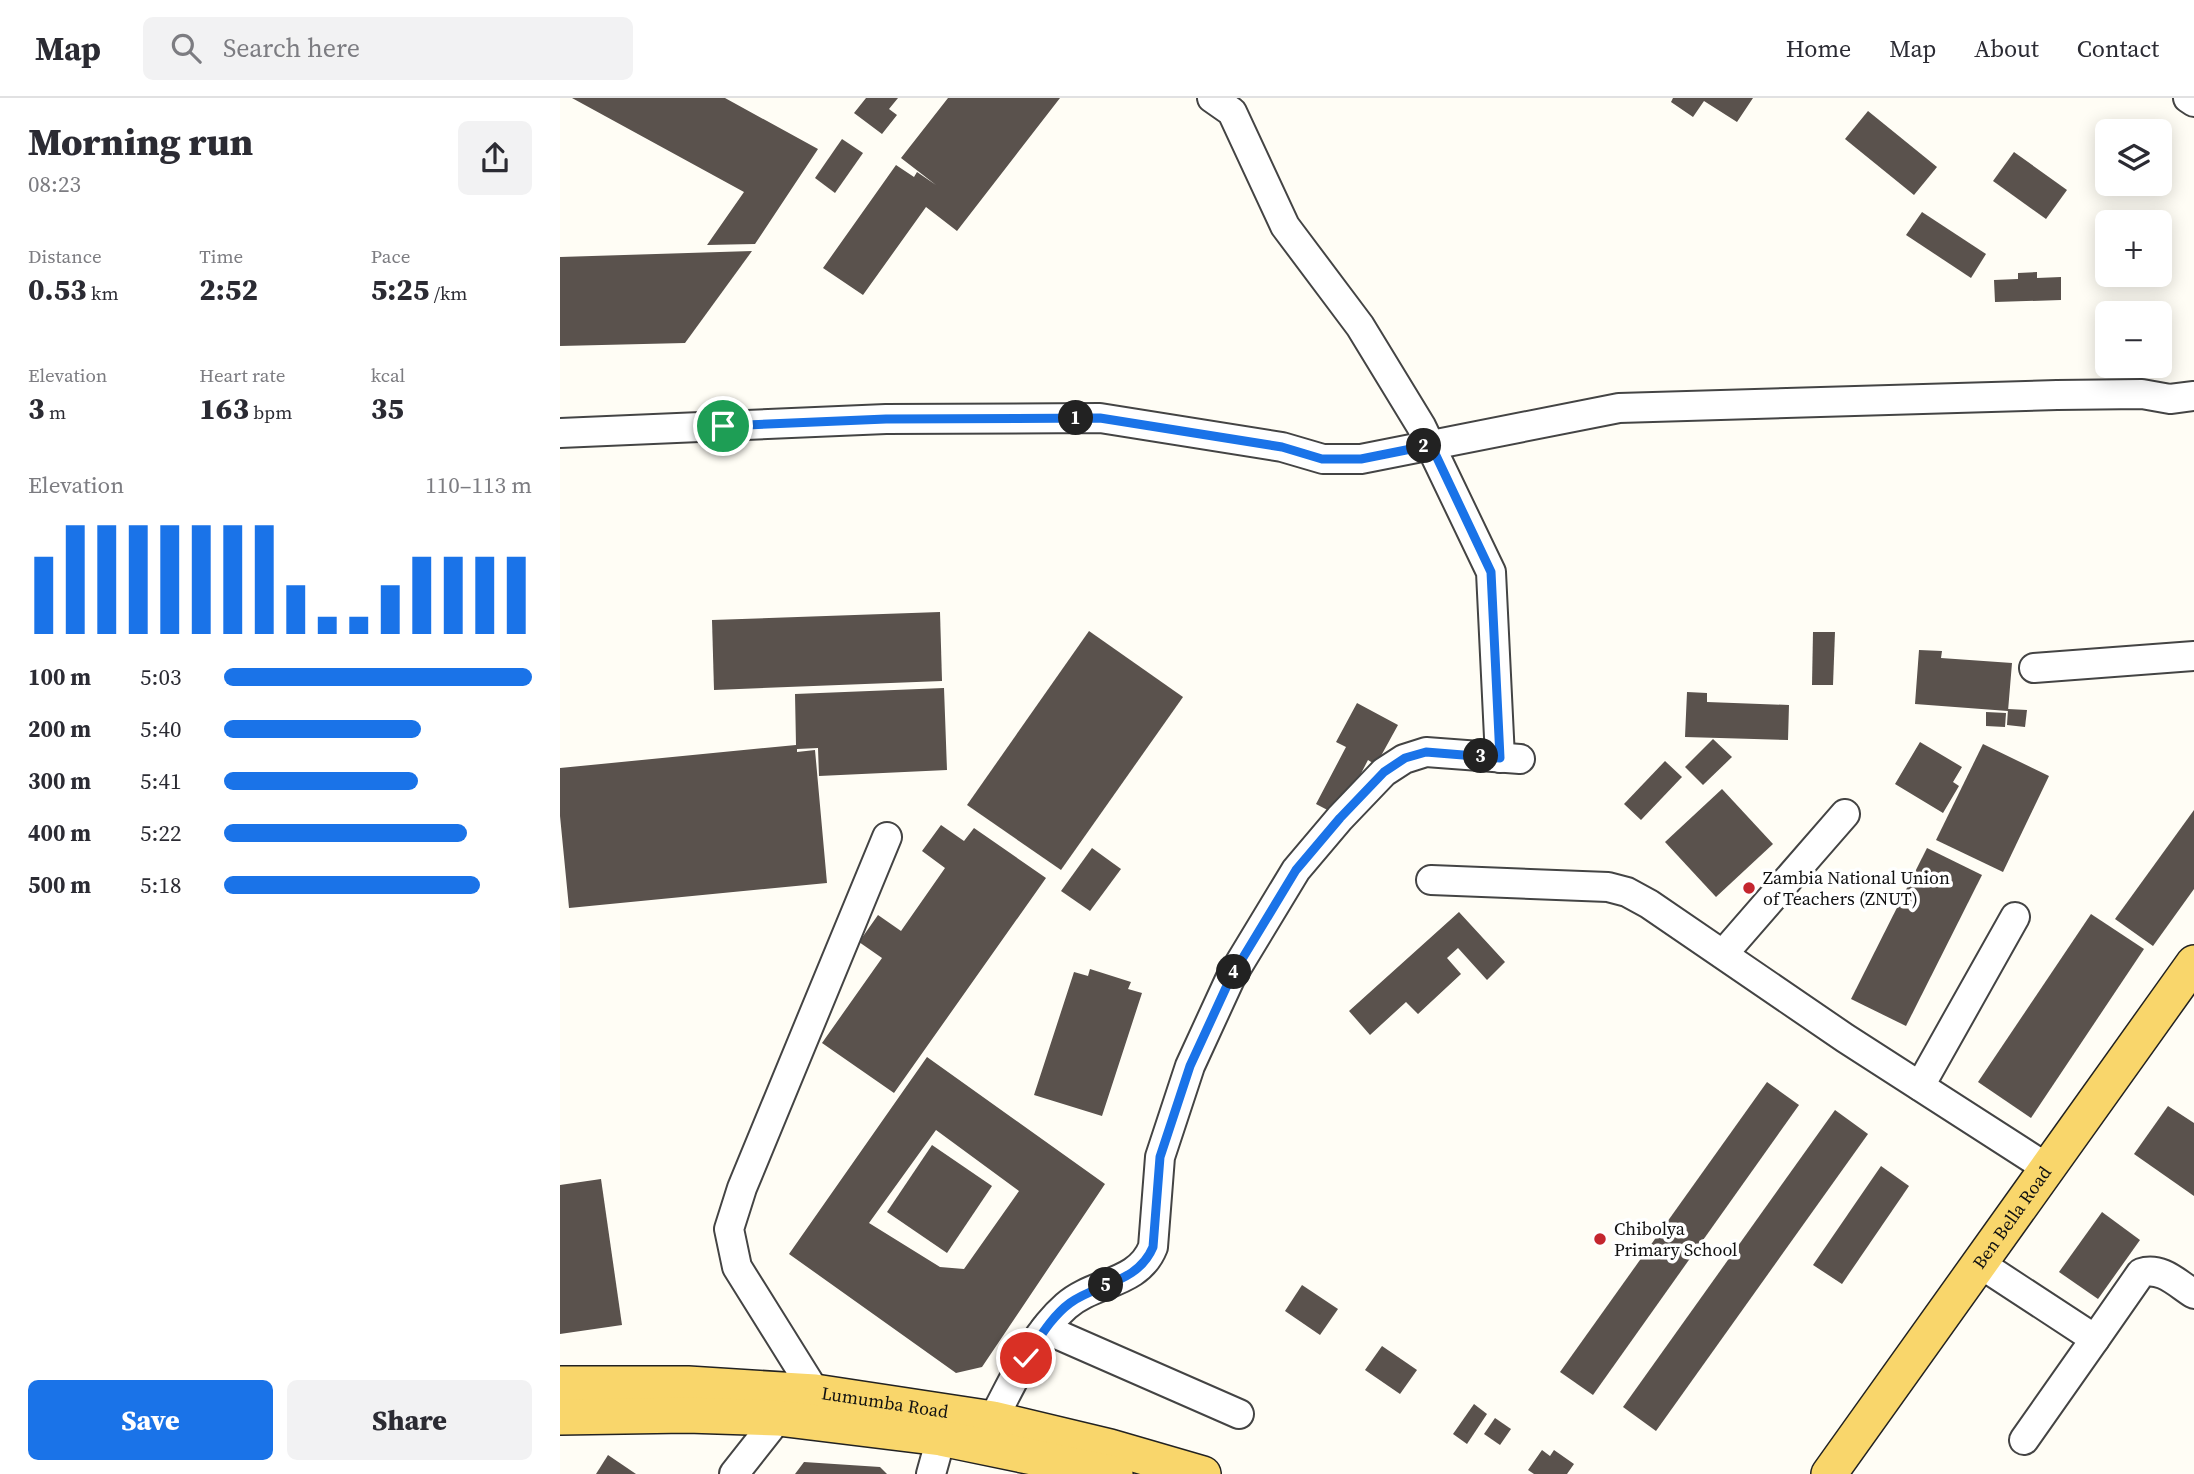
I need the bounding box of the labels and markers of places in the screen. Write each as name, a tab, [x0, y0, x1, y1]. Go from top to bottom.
pin	[693, 396, 753, 456]
pin: 1	[1058, 400, 1094, 436]
pin: 2	[1406, 428, 1442, 464]
pin: 3	[1464, 738, 1499, 774]
place label: Zambia National Union of Teachers (ZNUT)	[1763, 865, 1950, 911]
marker: Zambia National Union of Teachers (ZNUT)	[1741, 880, 1757, 896]
pin: 4	[1216, 954, 1252, 990]
place label: Chibolya Primary School	[1614, 1216, 1737, 1262]
marker: Chibolya Primary School	[1592, 1231, 1608, 1247]
pin: 5	[1088, 1268, 1124, 1302]
pin	[996, 1328, 1056, 1388]

